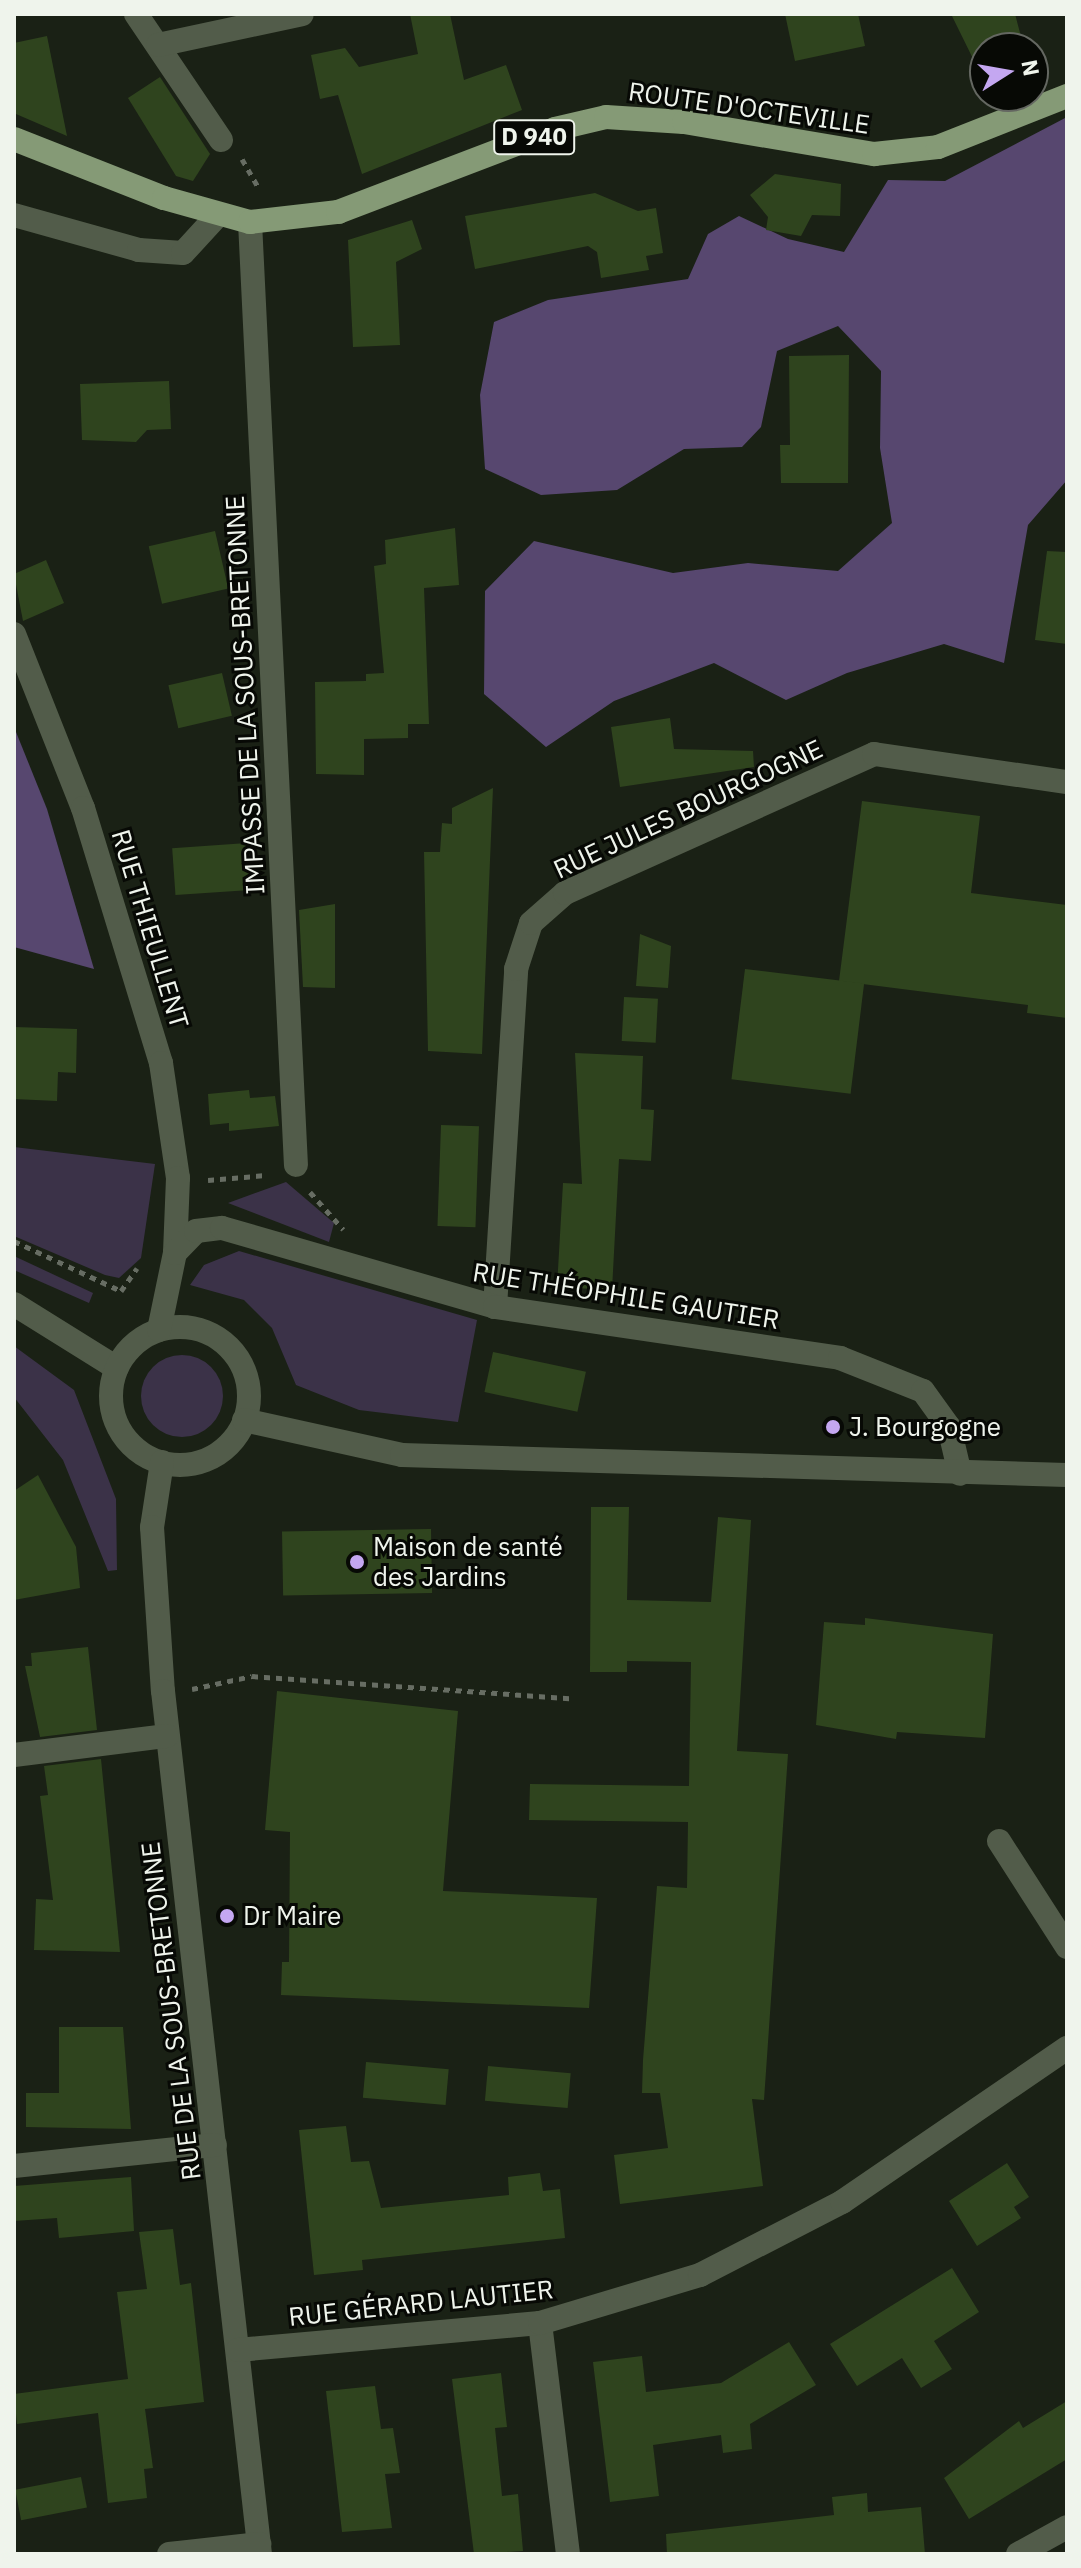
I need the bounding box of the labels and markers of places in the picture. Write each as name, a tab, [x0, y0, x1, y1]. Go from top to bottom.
place label: J. Bourgogne	[849, 1411, 1001, 1443]
marker: J. Bourgogne	[824, 1418, 842, 1436]
place label: Maison de santé des Jardins	[373, 1531, 563, 1592]
marker: Maison de santé des Jardins	[348, 1553, 366, 1571]
place label: Dr Maire	[243, 1900, 341, 1932]
marker: Dr Maire	[218, 1907, 236, 1925]

